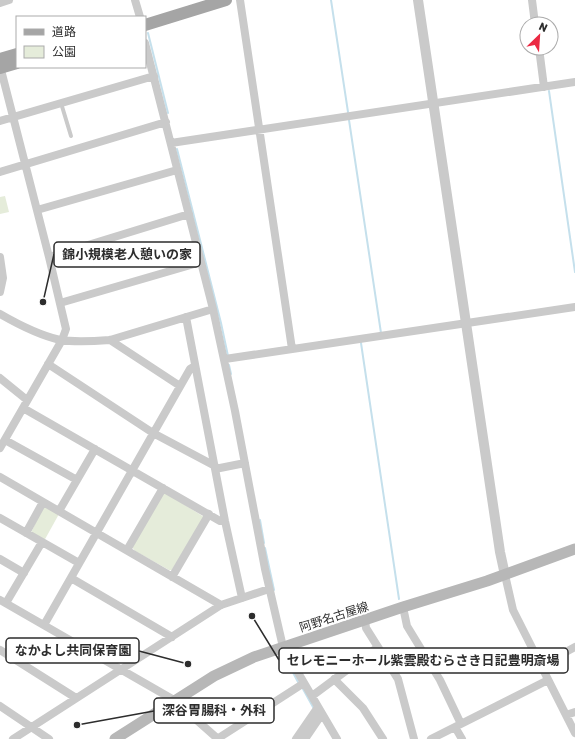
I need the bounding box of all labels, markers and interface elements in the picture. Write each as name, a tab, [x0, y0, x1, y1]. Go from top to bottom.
legend	[16, 16, 146, 68]
north arrow	[519, 16, 559, 56]
text: N	[537, 20, 549, 35]
text: 道路	[52, 25, 76, 39]
text: 公園	[52, 45, 76, 59]
callout: 錦小規模老人憩いの家	[54, 242, 200, 267]
text: 錦小規模老人憩いの家	[62, 247, 192, 262]
street label: 阿野名古屋線	[298, 599, 370, 635]
callout: なかよし共同保育園	[6, 638, 139, 663]
text: なかよし共同保育園	[15, 643, 131, 658]
callout: セレモニーホール紫雲殿むらさき日記豊明斎場	[279, 648, 568, 673]
text: セレモニーホール紫雲殿むらさき日記豊明斎場	[286, 653, 560, 668]
callout: 深谷胃腸科・外科	[154, 698, 274, 723]
text: 深谷胃腸科・外科	[162, 703, 266, 718]

